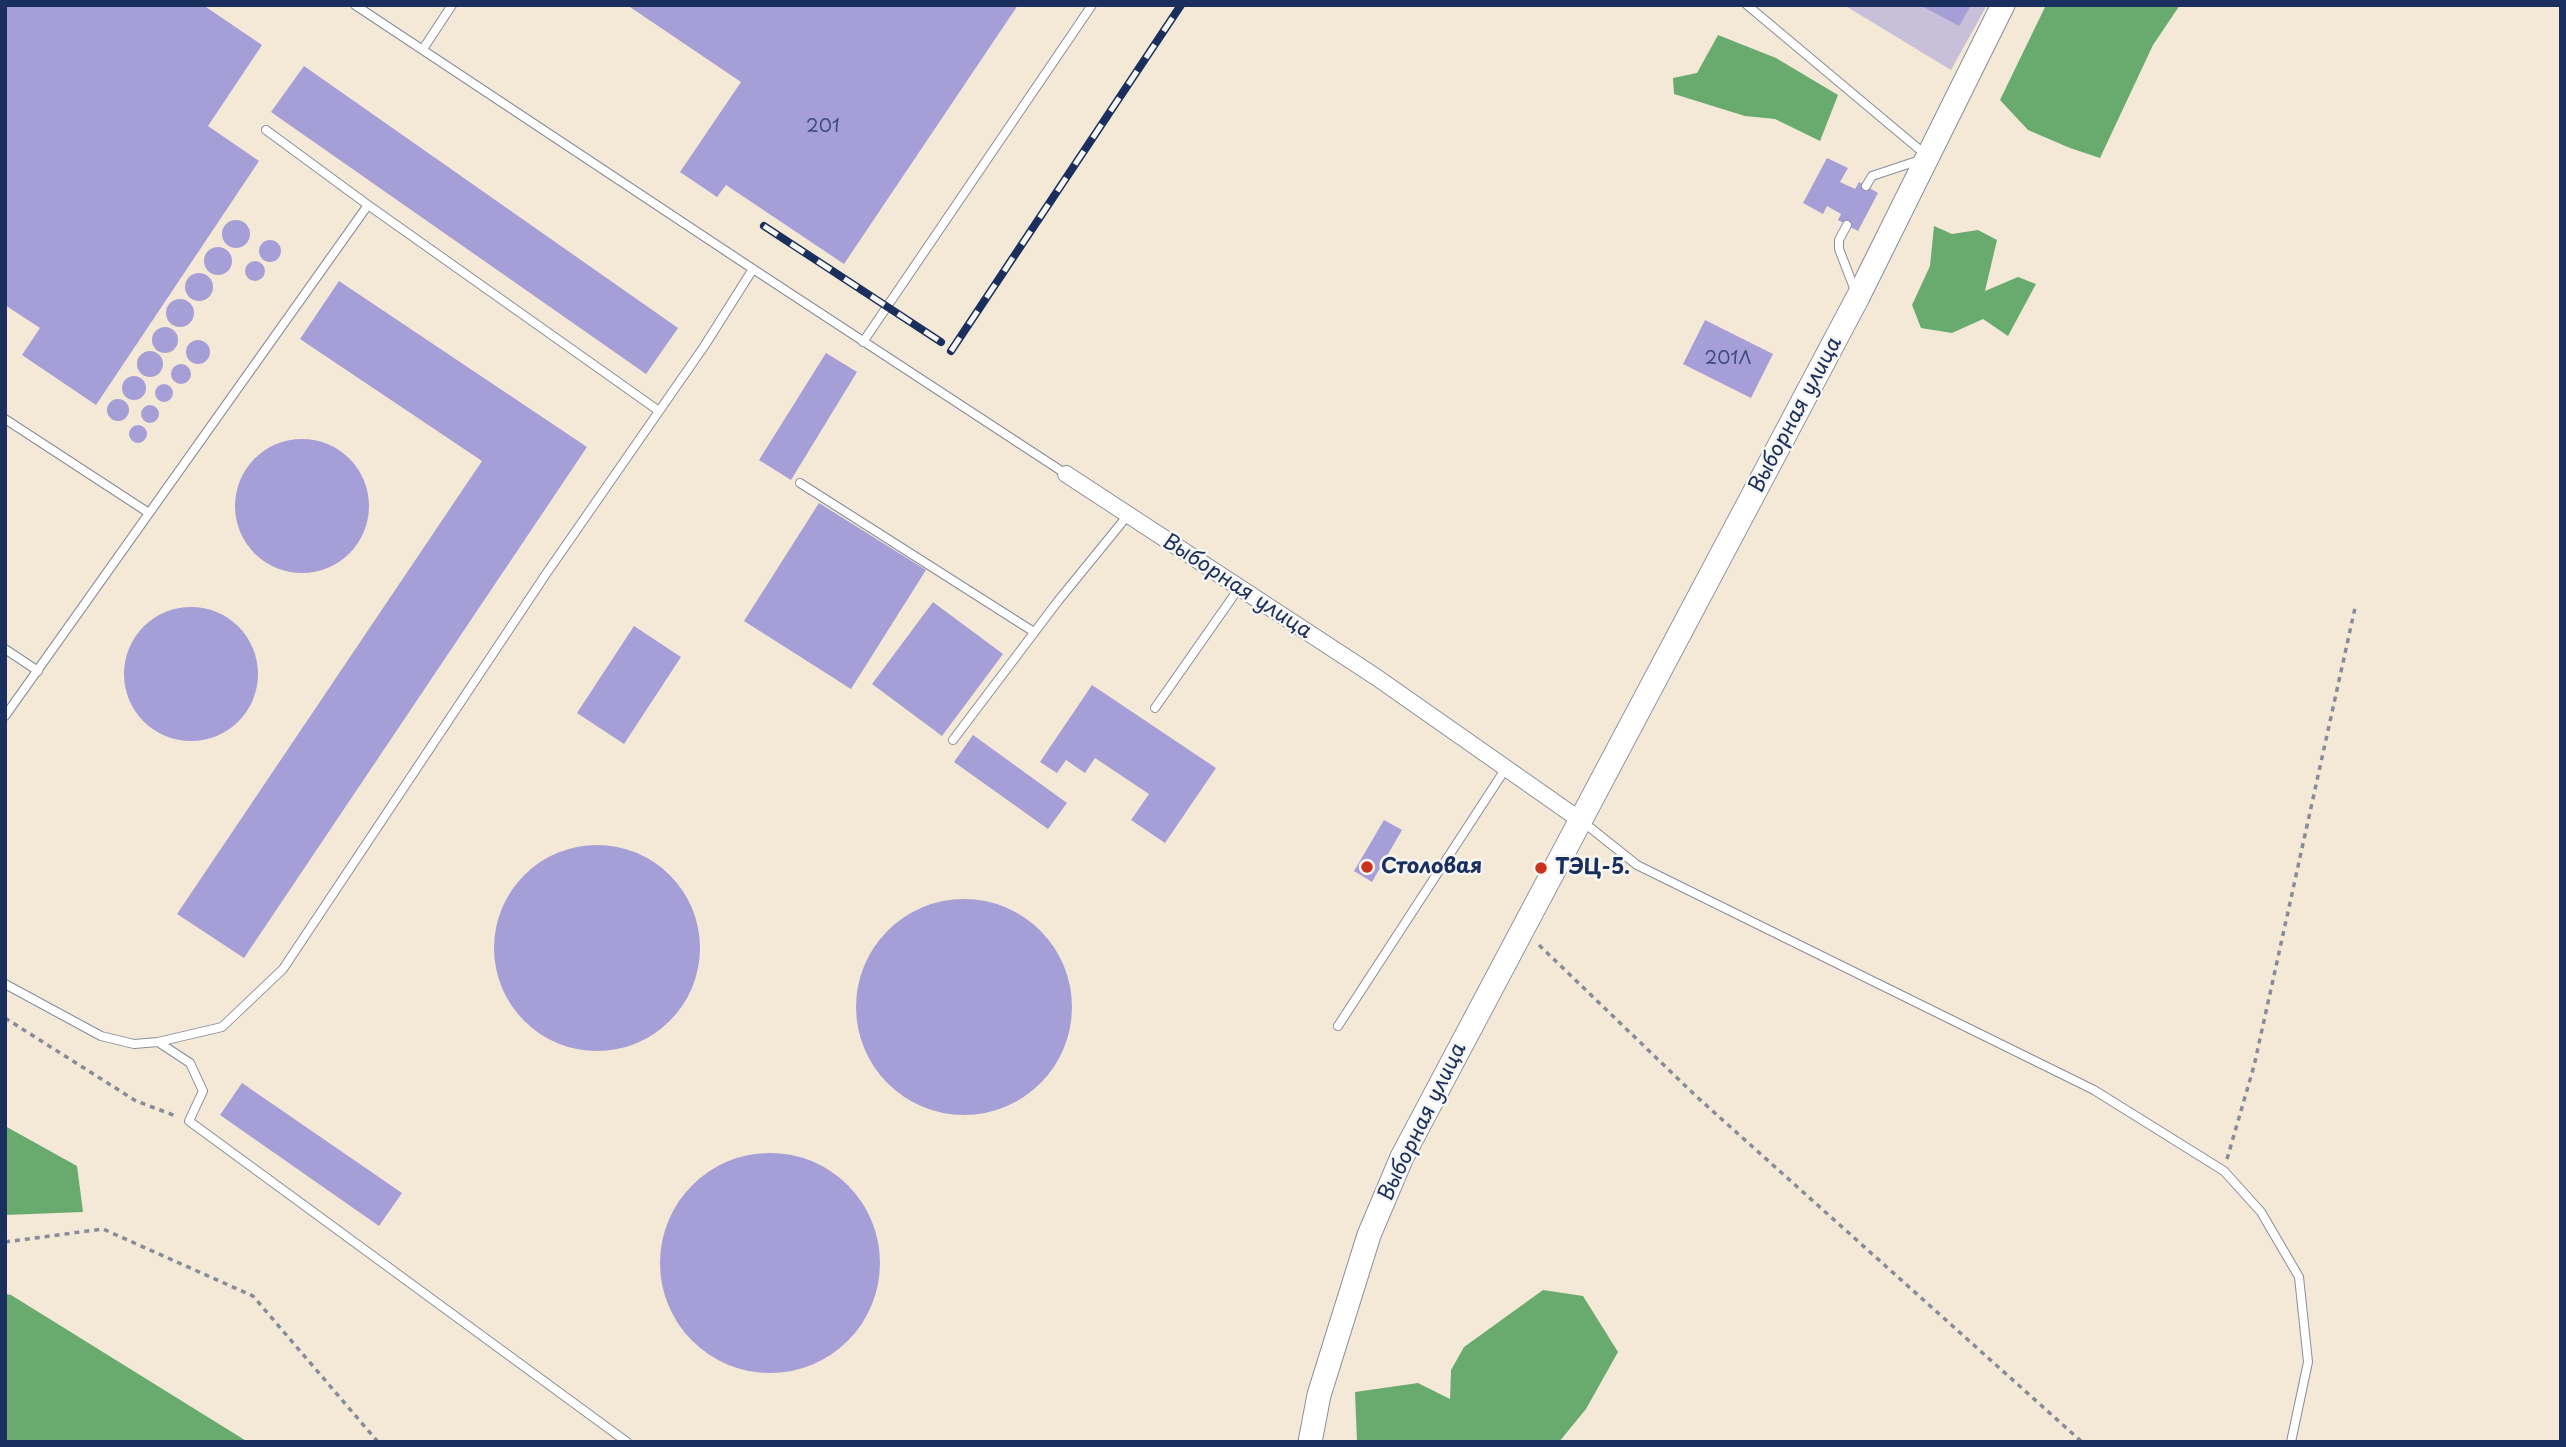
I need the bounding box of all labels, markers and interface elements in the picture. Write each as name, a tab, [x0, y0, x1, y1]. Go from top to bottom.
house number: 201	[806, 116, 840, 138]
street label: Выборная улица	[1744, 333, 1848, 497]
house number: 201Л	[1705, 348, 1751, 370]
street label: Выборная улица	[1158, 529, 1316, 645]
place label: Столовая	[1381, 854, 1482, 880]
place label: ТЭЦ-5.	[1555, 855, 1630, 881]
marker: Столовая	[1359, 859, 1375, 875]
marker: ТЭЦ-5.	[1533, 860, 1549, 876]
street label: Выборная улица	[1374, 1039, 1472, 1205]

